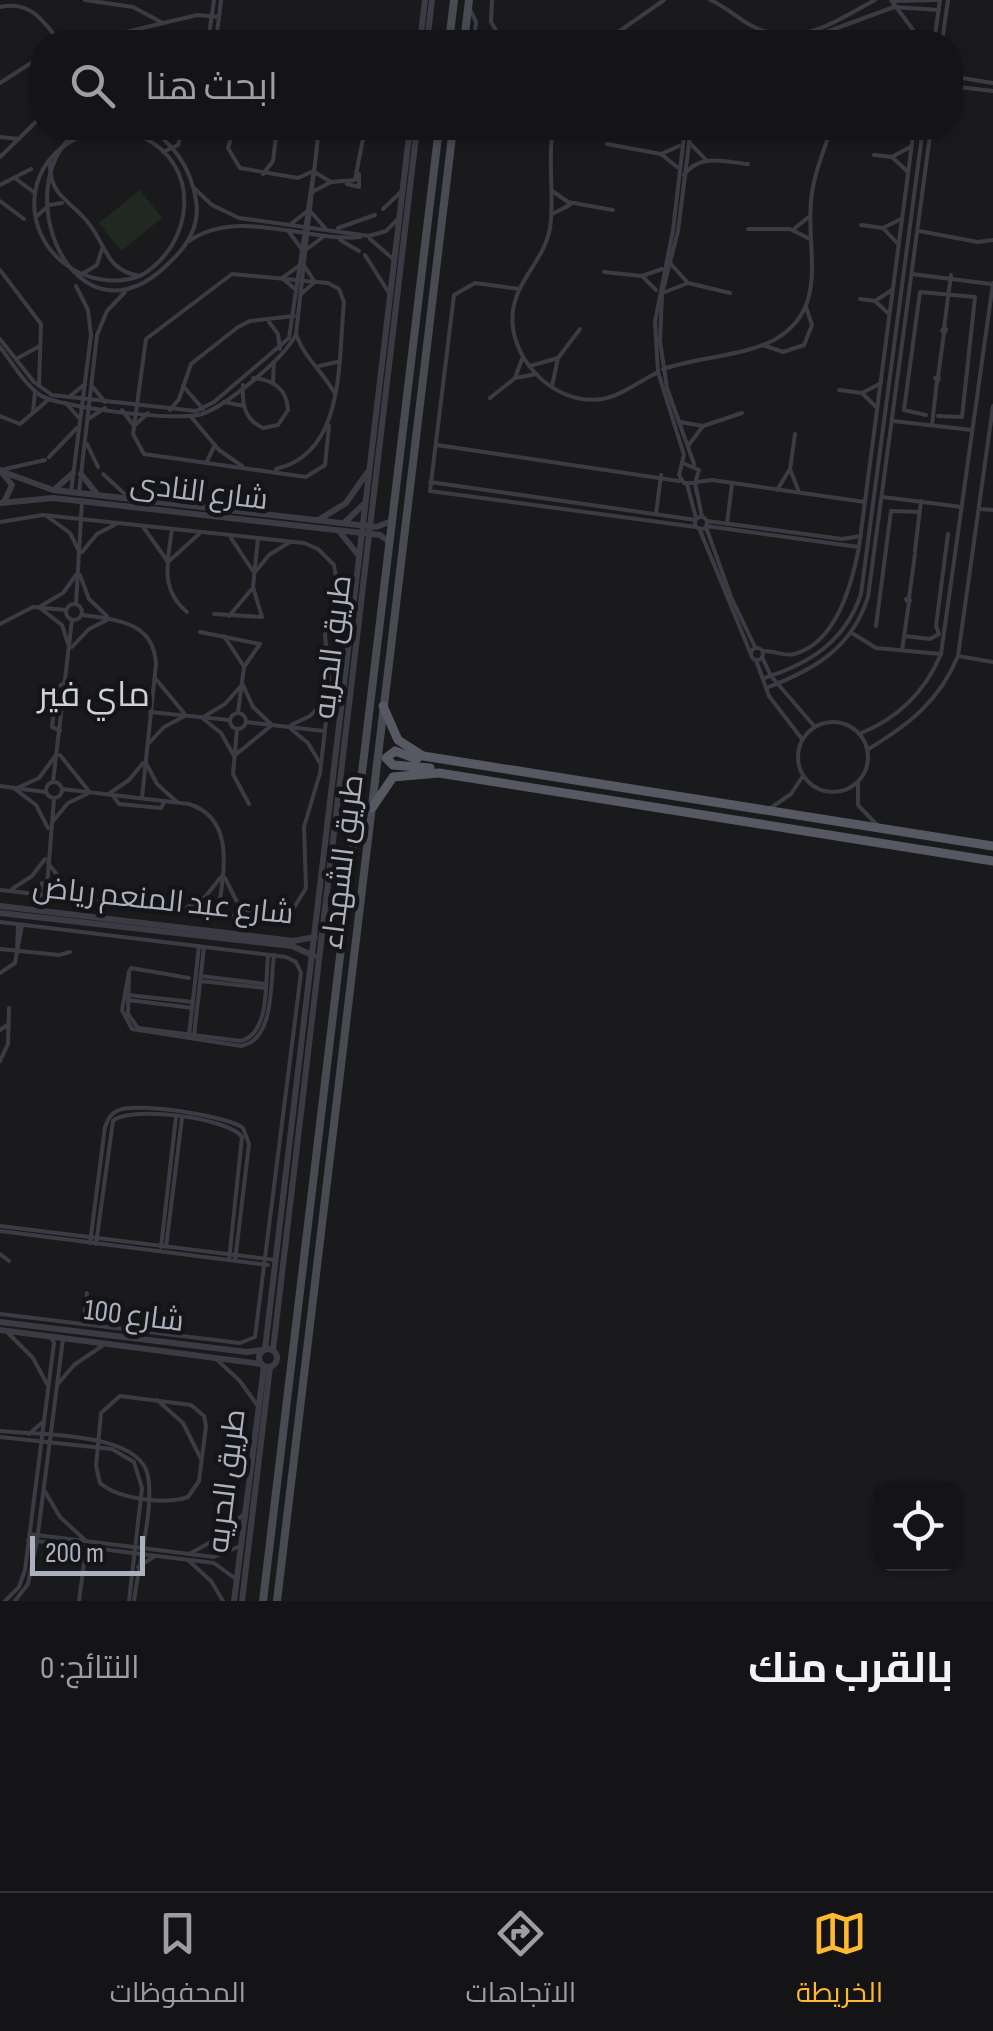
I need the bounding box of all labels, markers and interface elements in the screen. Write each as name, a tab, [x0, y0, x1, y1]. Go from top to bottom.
search box	[30, 30, 963, 140]
icon: search	[65, 58, 120, 113]
text: ابحث هنا	[145, 65, 278, 110]
street label: شارع النادى	[128, 466, 270, 519]
street label: طريق الحريه	[306, 573, 360, 721]
district label: ماي فير	[36, 674, 150, 721]
street label: طريق الشهداء	[314, 773, 372, 951]
street label: شارع عبد المنعم رياض	[31, 869, 295, 934]
street label: شارع 100	[82, 1292, 186, 1341]
street label: طريق الحريه	[200, 1407, 254, 1555]
map controls	[873, 1481, 963, 1571]
button: locate	[873, 1481, 963, 1571]
scale bar	[30, 1531, 145, 1576]
text: 200 m	[45, 1537, 104, 1570]
text: بالقرب منك	[748, 1644, 953, 1695]
text: النتائج: 0	[40, 1649, 140, 1688]
tab: المحفوظات	[110, 1906, 246, 2018]
tab: الاتجاهات	[466, 1906, 576, 2018]
tab: الخريطة	[796, 1906, 883, 2018]

